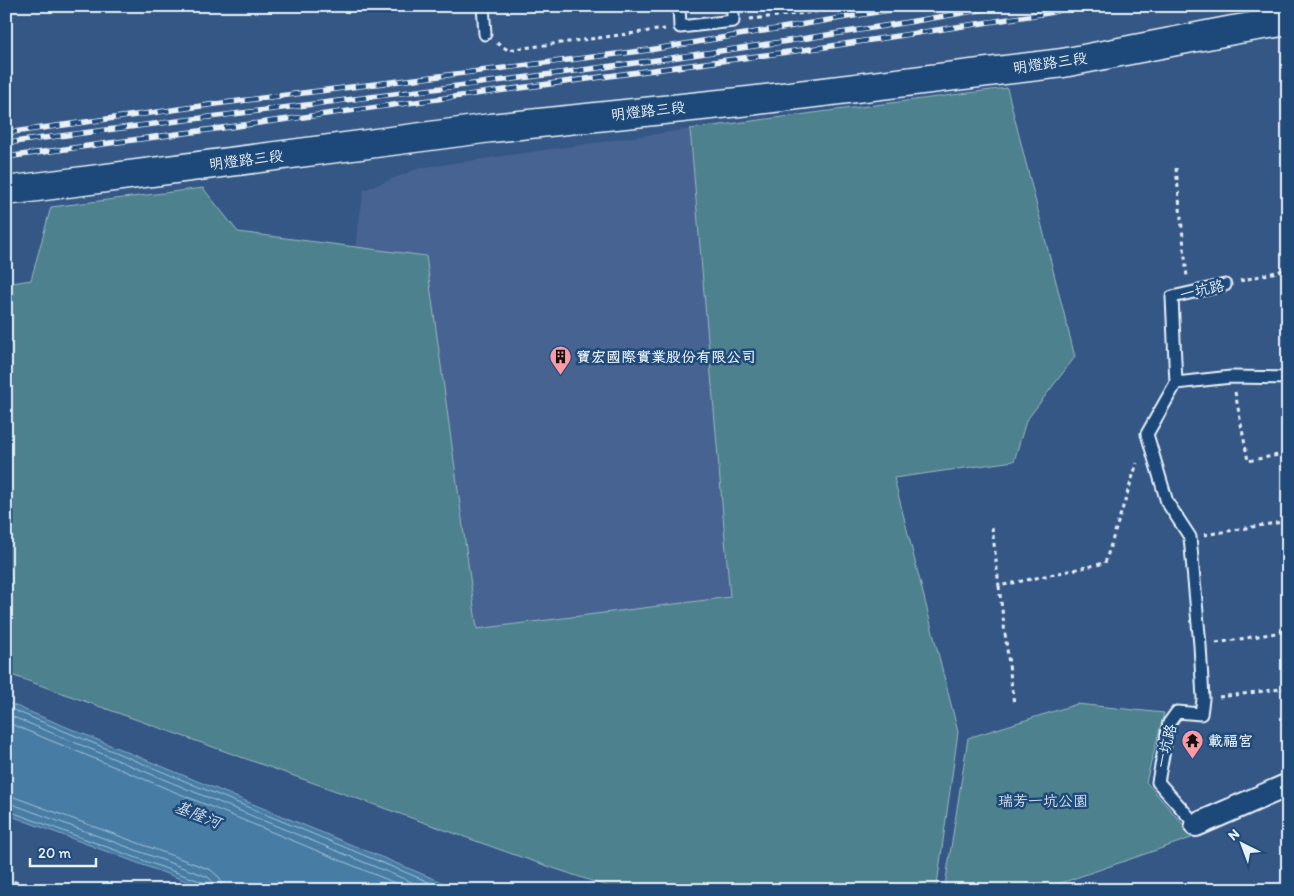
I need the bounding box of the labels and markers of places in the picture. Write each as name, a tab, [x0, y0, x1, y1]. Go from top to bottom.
building icon: 寶宏國際實業股份有限公司	[548, 345, 572, 376]
place label: 寶宏國際實業股份有限公司	[576, 348, 756, 366]
temple icon: 載福宮	[1180, 729, 1204, 760]
place label: 載福宮	[1208, 732, 1253, 750]

